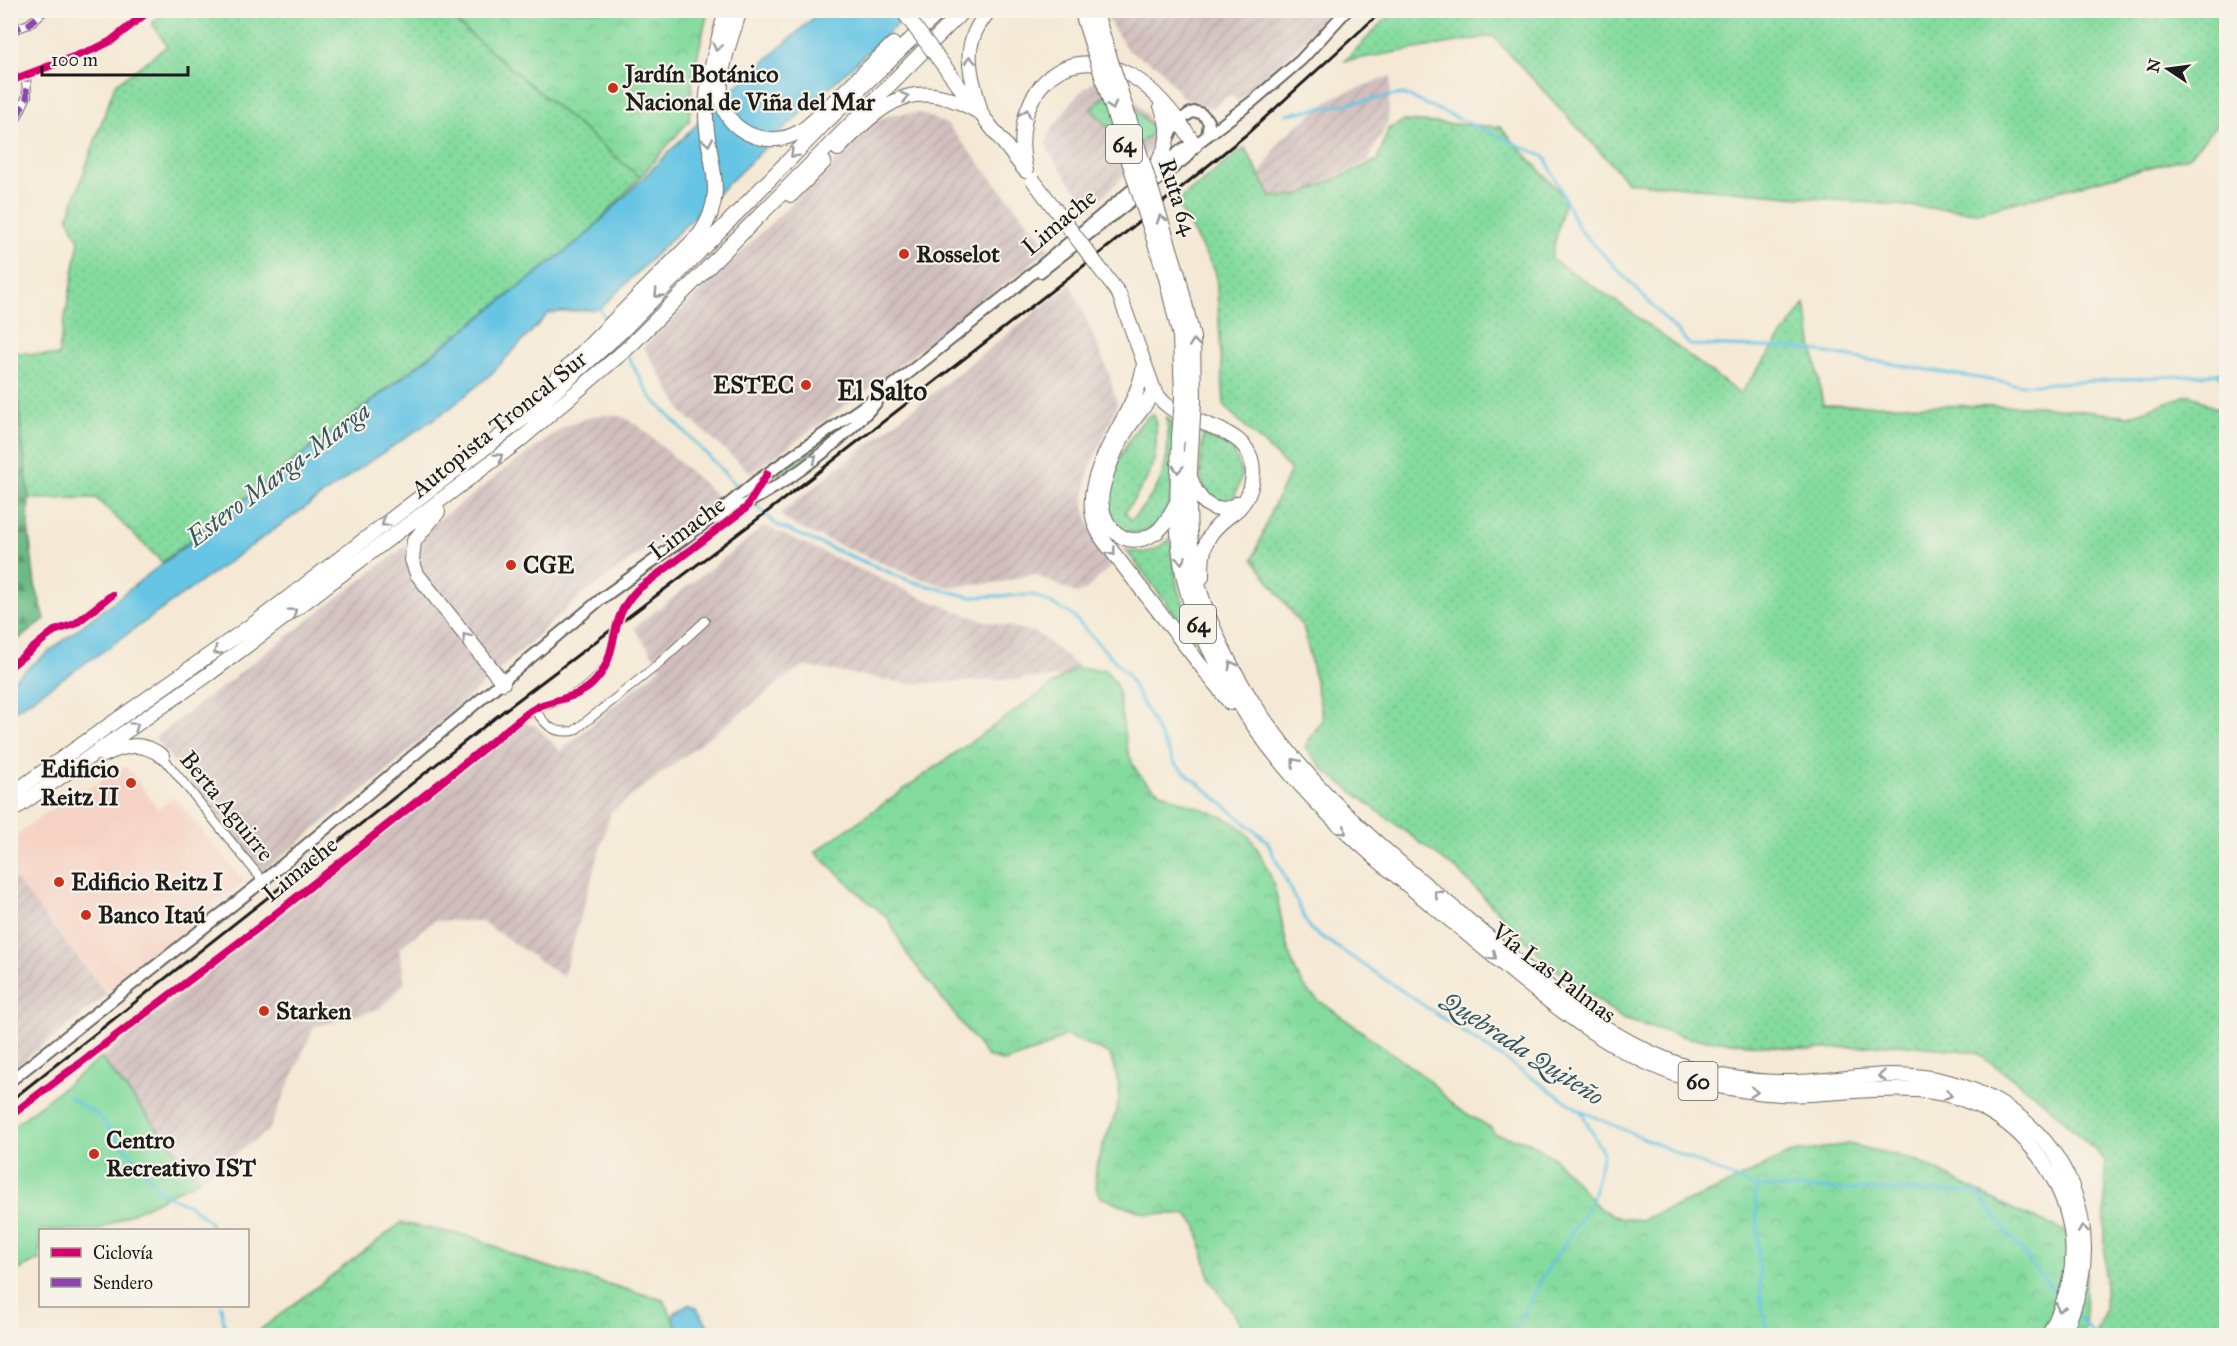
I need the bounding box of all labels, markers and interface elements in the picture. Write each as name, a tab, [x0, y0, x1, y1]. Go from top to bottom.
scale bar	[42, 39, 188, 77]
north arrow	[2138, 39, 2198, 99]
one-way arrow	[711, 42, 724, 52]
text: 100 m	[51, 49, 98, 71]
one-way arrow	[963, 55, 976, 64]
text: N	[2143, 57, 2165, 74]
place label: Jardín Botánico Nacional de Viña del Mar	[622, 59, 876, 117]
marker: Jardín Botánico Nacional de Viña del Mar	[606, 81, 620, 95]
one-way arrow	[900, 91, 910, 104]
one-way arrow	[1105, 100, 1117, 111]
one-way arrow	[1018, 109, 1031, 119]
road number: 64	[1106, 125, 1142, 163]
one-way arrow	[702, 137, 714, 146]
one-way arrow	[790, 148, 801, 158]
street label: Ruta 64	[1152, 155, 1205, 240]
street label: Limache	[1016, 182, 1102, 262]
one-way arrow	[1156, 214, 1168, 225]
place label: Rosselot	[916, 239, 1000, 269]
marker: Rosselot	[897, 247, 911, 261]
one-way arrow	[654, 287, 665, 297]
one-way arrow	[1188, 338, 1200, 347]
street label: Autopista Troncal Sur	[404, 344, 593, 505]
place label: ESTEC	[713, 370, 794, 400]
district label: El Salto	[837, 374, 927, 407]
marker: ESTEC	[799, 378, 813, 392]
water label: Estero Marga-Marga	[179, 394, 376, 554]
one-way arrow	[492, 453, 503, 464]
one-way arrow	[807, 455, 818, 466]
one-way arrow	[1172, 465, 1184, 474]
street label: Limache	[643, 490, 731, 566]
one-way arrow	[381, 515, 392, 526]
one-way arrow	[1105, 545, 1116, 556]
place label: CGE	[523, 550, 574, 580]
one-way arrow	[1174, 555, 1186, 565]
marker: CGE	[504, 558, 518, 572]
road number: 64	[1180, 605, 1216, 643]
one-way arrow	[287, 608, 298, 619]
one-way arrow	[463, 633, 474, 644]
one-way arrow	[213, 644, 224, 655]
one-way arrow	[1228, 661, 1239, 671]
one-way arrow	[128, 722, 139, 733]
street label: Berta Aguirre	[173, 745, 281, 867]
place label: Edificio Reitz II	[40, 754, 119, 812]
one-way arrow	[1291, 758, 1302, 769]
marker: Edificio Reitz II	[124, 776, 138, 790]
one-way arrow	[1336, 824, 1347, 835]
street label: Limache	[256, 830, 344, 908]
place label: Edificio Reitz I	[71, 867, 223, 897]
marker: Edificio Reitz I	[52, 875, 66, 889]
one-way arrow	[1434, 890, 1445, 901]
place label: Banco Itaú	[98, 900, 206, 930]
marker: Banco Itaú	[79, 908, 93, 922]
street label: Vía Las Palmas	[1485, 916, 1622, 1030]
one-way arrow	[1486, 948, 1497, 959]
water label: Quebrada Quiteño	[1434, 983, 1610, 1112]
place label: Starken	[276, 996, 351, 1026]
marker: Starken	[257, 1004, 271, 1018]
road number: 60	[1678, 1062, 1718, 1100]
one-way arrow	[1878, 1069, 1887, 1082]
one-way arrow	[1750, 1085, 1759, 1098]
one-way arrow	[1943, 1088, 1953, 1101]
place label: Centro Recreativo IST	[106, 1125, 257, 1183]
marker: Centro Recreativo IST	[87, 1147, 101, 1161]
one-way arrow	[2077, 1224, 2089, 1234]
legend	[39, 1229, 249, 1307]
text: Ciclovía	[93, 1242, 153, 1264]
text: Sendero	[93, 1272, 153, 1294]
one-way arrow	[2055, 1302, 2067, 1313]

